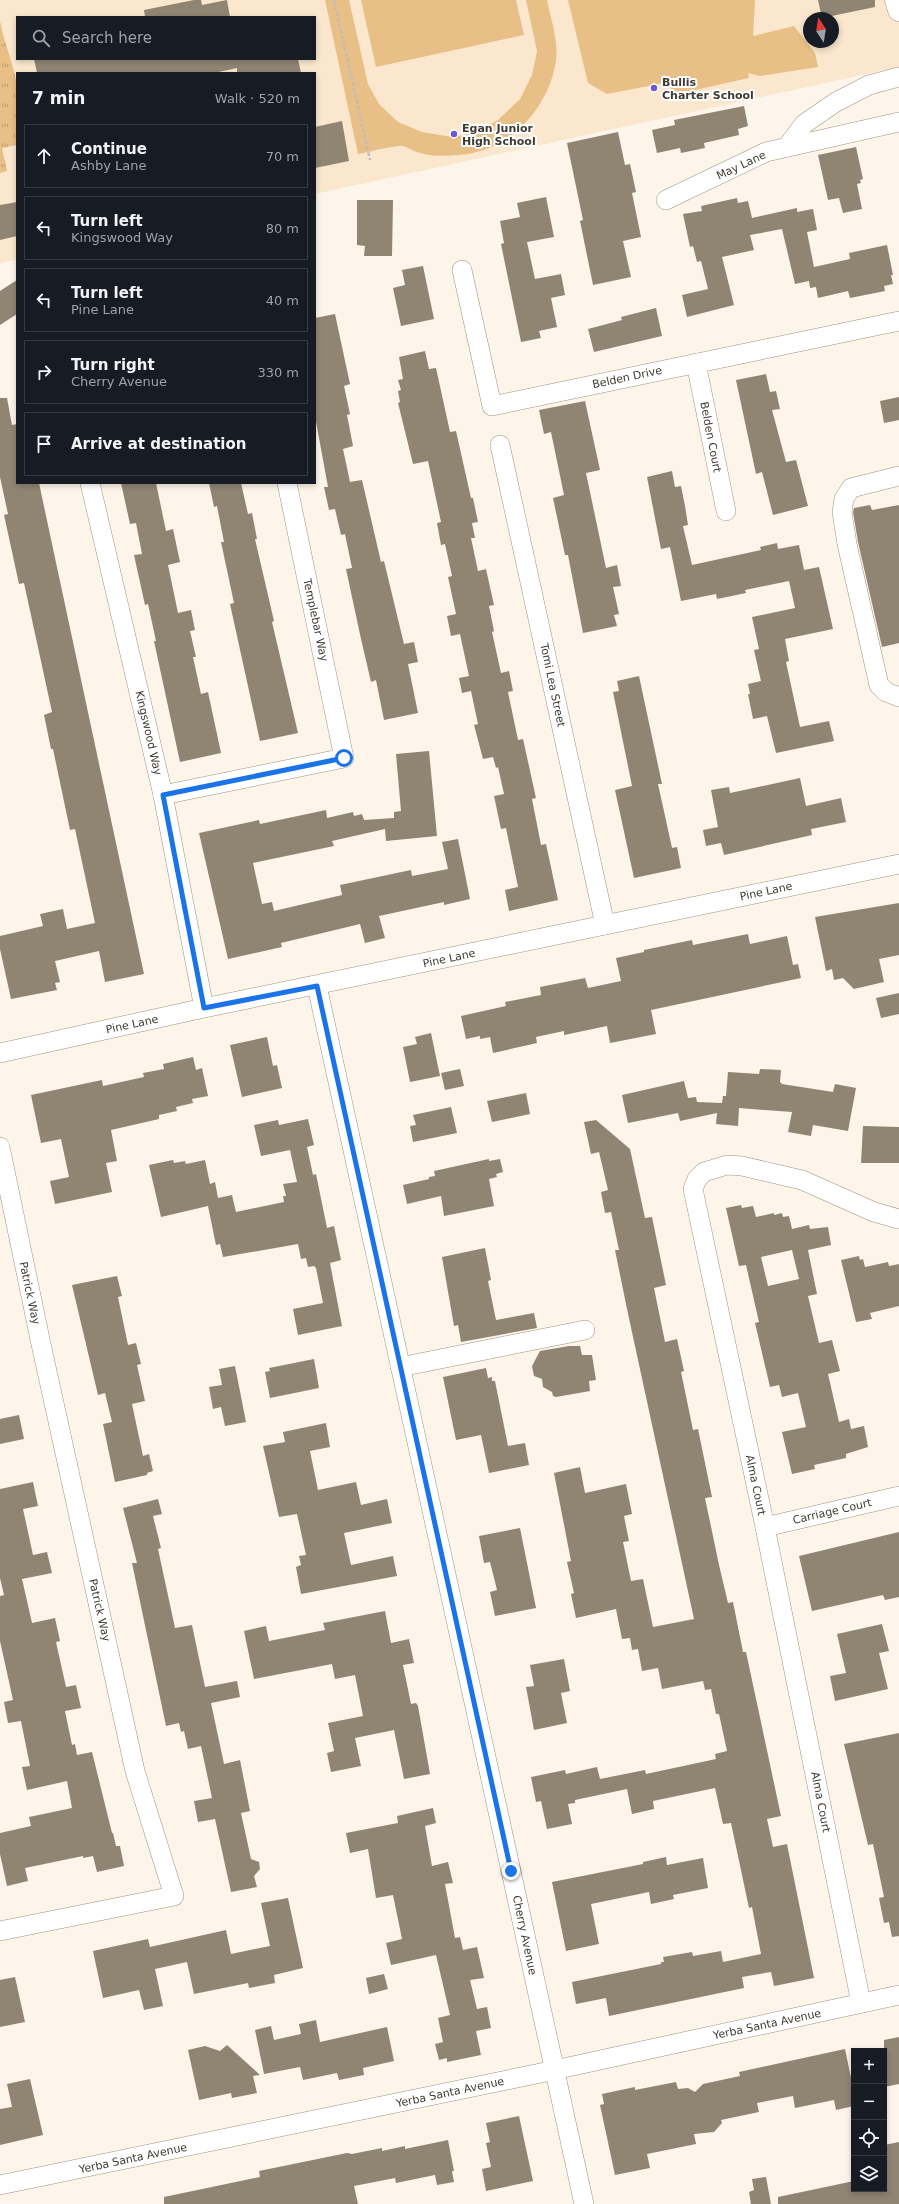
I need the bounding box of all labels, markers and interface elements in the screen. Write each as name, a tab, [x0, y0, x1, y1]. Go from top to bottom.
north arrow	[803, 12, 839, 48]
search box	[16, 16, 316, 60]
icon: search	[30, 27, 52, 49]
text: Search here	[62, 29, 152, 47]
place label: Bullis Charter School	[662, 76, 754, 102]
marker: Bullis Charter School	[649, 83, 659, 93]
text: 7 min	[32, 88, 85, 108]
text: Walk · 520 m	[215, 91, 300, 106]
place label: Egan Junior High School	[462, 122, 536, 148]
marker: Egan Junior High School	[449, 129, 459, 139]
text: Continue	[71, 140, 147, 158]
icon: ahead	[33, 145, 55, 167]
street label: May Lane	[715, 148, 768, 183]
text: 70 m	[266, 149, 299, 164]
text: Ashby Lane	[71, 158, 146, 173]
text: Turn left	[71, 212, 143, 230]
icon: left	[33, 217, 55, 239]
text: 80 m	[266, 221, 299, 236]
text: Kingswood Way	[71, 230, 173, 245]
text: Turn left	[71, 284, 143, 302]
icon: left	[33, 289, 55, 311]
text: 40 m	[266, 293, 299, 308]
text: Pine Lane	[71, 302, 134, 317]
text: Turn right	[71, 356, 155, 374]
icon: right	[33, 361, 55, 383]
street label: Belden Drive	[591, 364, 663, 391]
text: 330 m	[257, 365, 299, 380]
text: Cherry Avenue	[71, 374, 167, 389]
street label: Belden Court	[697, 401, 724, 474]
icon: arrive	[33, 433, 55, 455]
text: Arrive at destination	[71, 435, 246, 453]
street label: Templebar Way	[300, 577, 331, 663]
street label: Tomi Lea Street	[537, 641, 568, 729]
street label: Kingswood Way	[132, 690, 165, 777]
route start	[335, 749, 353, 767]
street label: Pine Lane	[739, 880, 794, 903]
street label: Pine Lane	[422, 947, 477, 970]
street label: Pine Lane	[105, 1013, 160, 1036]
street label: Patrick Way	[16, 1260, 43, 1326]
street label: Alma Court	[743, 1454, 768, 1517]
street label: Carriage Court	[791, 1496, 873, 1527]
street label: Patrick Way	[86, 1577, 113, 1643]
street label: Alma Court	[808, 1771, 833, 1834]
route end	[502, 1862, 520, 1880]
street label: Cherry Avenue	[510, 1894, 539, 1976]
street label: Yerba Santa Avenue	[711, 2007, 822, 2042]
map controls	[851, 2048, 887, 2192]
button: +	[851, 2048, 887, 2084]
street label: Yerba Santa Avenue	[394, 2075, 505, 2110]
button: −	[851, 2084, 887, 2120]
button: locate	[851, 2120, 887, 2156]
street label: Yerba Santa Avenue	[77, 2141, 188, 2176]
button: layers	[851, 2156, 887, 2192]

